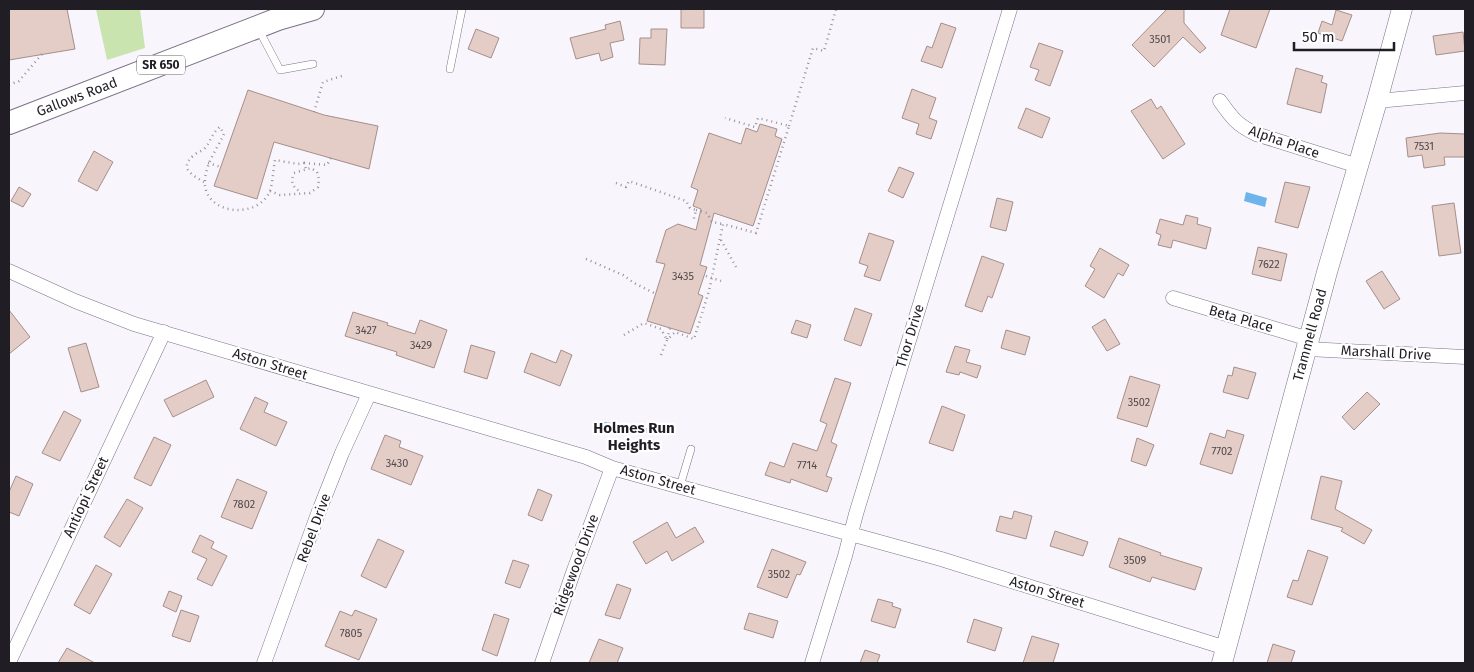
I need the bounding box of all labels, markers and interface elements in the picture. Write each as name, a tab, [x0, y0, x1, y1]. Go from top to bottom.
scale bar	[1294, 20, 1394, 52]
text: 50 m	[1302, 28, 1335, 46]
house number: 3501	[1149, 33, 1171, 46]
road number: SR 650	[137, 56, 185, 74]
street label: Gallows Road	[34, 74, 120, 120]
street label: Alpha Place	[1246, 122, 1322, 162]
house number: 7531	[1414, 140, 1434, 153]
house number: 7622	[1258, 258, 1280, 271]
house number: 3435	[672, 270, 695, 283]
street label: Trammell Road	[1289, 287, 1331, 383]
street label: Thor Drive	[892, 302, 928, 370]
street label: Beta Place	[1207, 302, 1275, 336]
house number: 3427	[355, 324, 377, 337]
house number: 3429	[410, 339, 432, 352]
street label: Marshall Drive	[1340, 342, 1432, 364]
street label: Aston Street	[230, 345, 310, 384]
house number: 3502	[1128, 396, 1150, 409]
district label: Holmes Run Heights	[593, 419, 675, 454]
house number: 7702	[1211, 445, 1233, 458]
street label: Antiopi Street	[60, 453, 113, 540]
house number: 3430	[386, 457, 408, 470]
house number: 7714	[797, 459, 817, 472]
street label: Aston Street	[618, 461, 698, 499]
street label: Rebel Drive	[294, 491, 334, 565]
house number: 7802	[233, 498, 255, 511]
street label: Ridgewood Drive	[550, 512, 602, 618]
house number: 3509	[1124, 554, 1147, 567]
house number: 3502	[768, 568, 790, 581]
street label: Aston Street	[1007, 573, 1087, 612]
house number: 7805	[340, 627, 363, 640]

